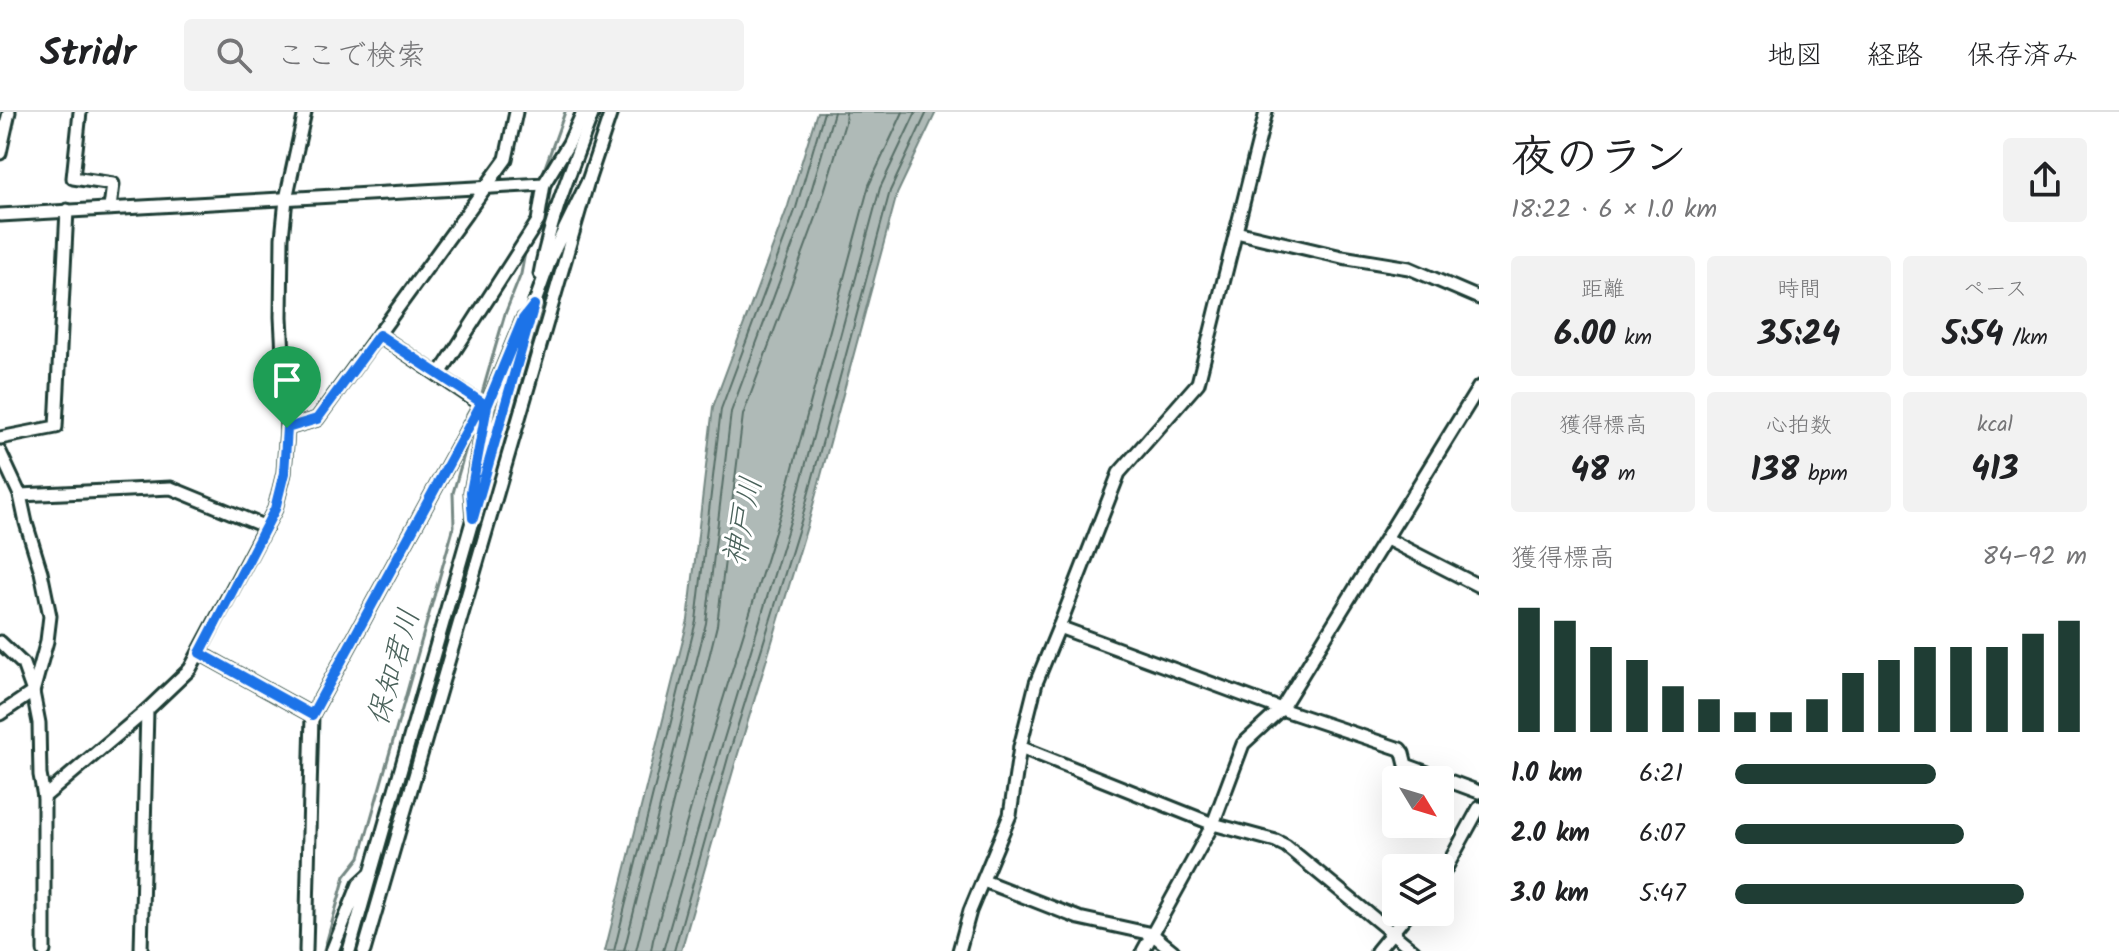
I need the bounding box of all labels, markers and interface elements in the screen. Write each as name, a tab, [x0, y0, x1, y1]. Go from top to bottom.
search box	[184, 19, 744, 91]
text: Stridr	[40, 25, 136, 85]
icon: search	[212, 33, 256, 77]
text: ここで検索	[276, 33, 426, 81]
text: 地図	[1767, 34, 1823, 79]
text: 経路	[1867, 34, 1923, 79]
text: 保存済み	[1967, 34, 2079, 79]
text: 夜のラン	[1511, 124, 1687, 194]
button: share	[2003, 138, 2087, 222]
text: 18:22 · 6 × 1.0 km	[1511, 189, 1717, 231]
text: 距離	[1581, 273, 1625, 308]
text: 時間	[1777, 273, 1821, 308]
text: ペース	[1963, 273, 2027, 308]
text: 6.00	[1554, 308, 1615, 362]
text: 35:24	[1758, 308, 1840, 362]
text: 5:54	[1942, 308, 2003, 362]
text: km	[1615, 321, 1652, 356]
text: /km	[2003, 321, 2048, 356]
pin	[253, 346, 321, 428]
icon: arrive	[265, 358, 309, 402]
text: kcal	[1977, 408, 2013, 443]
text: 獲得標高	[1559, 409, 1647, 444]
text: 心拍数	[1766, 409, 1832, 444]
text: 413	[1971, 443, 2019, 497]
text: 48	[1571, 444, 1609, 498]
text: 138	[1750, 444, 1799, 498]
text: m	[1609, 457, 1635, 492]
text: bpm	[1799, 457, 1848, 492]
water label: 神戸川	[711, 472, 777, 570]
text: 84–92 m	[1982, 536, 2087, 578]
text: 獲得標高	[1511, 538, 1615, 580]
water label: 保知君川	[355, 603, 435, 732]
text: 1.0 km	[1511, 753, 1582, 795]
text: 6:21	[1639, 753, 1683, 795]
north arrow	[1382, 766, 1454, 838]
map controls	[1382, 766, 1454, 926]
text: 2.0 km	[1511, 813, 1590, 855]
text: 6:07	[1639, 813, 1685, 855]
button: layers	[1382, 854, 1454, 926]
text: 3.0 km	[1511, 873, 1589, 915]
text: 5:47	[1639, 873, 1686, 915]

